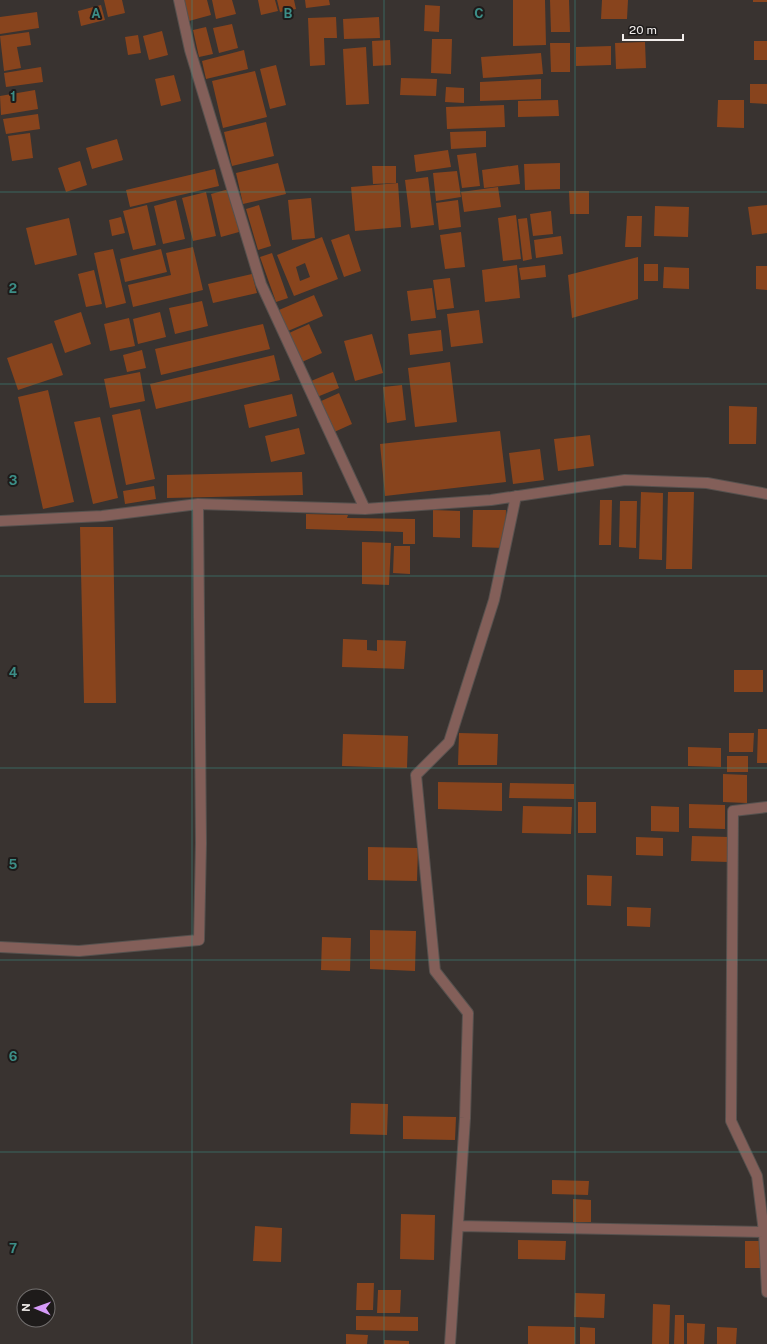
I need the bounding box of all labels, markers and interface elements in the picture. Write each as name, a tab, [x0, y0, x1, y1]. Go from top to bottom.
text: A	[91, 6, 101, 21]
text: B	[284, 6, 293, 21]
text: C	[474, 6, 484, 21]
scale bar	[623, 16, 683, 42]
text: 20 m	[629, 23, 657, 37]
text: 1	[10, 89, 16, 104]
text: 2	[9, 281, 17, 296]
text: 3	[9, 473, 18, 488]
text: 4	[9, 665, 18, 680]
text: 5	[9, 857, 18, 872]
text: 6	[9, 1049, 18, 1064]
text: 7	[9, 1241, 17, 1256]
north arrow	[16, 1288, 56, 1328]
text: N	[20, 1303, 32, 1312]

